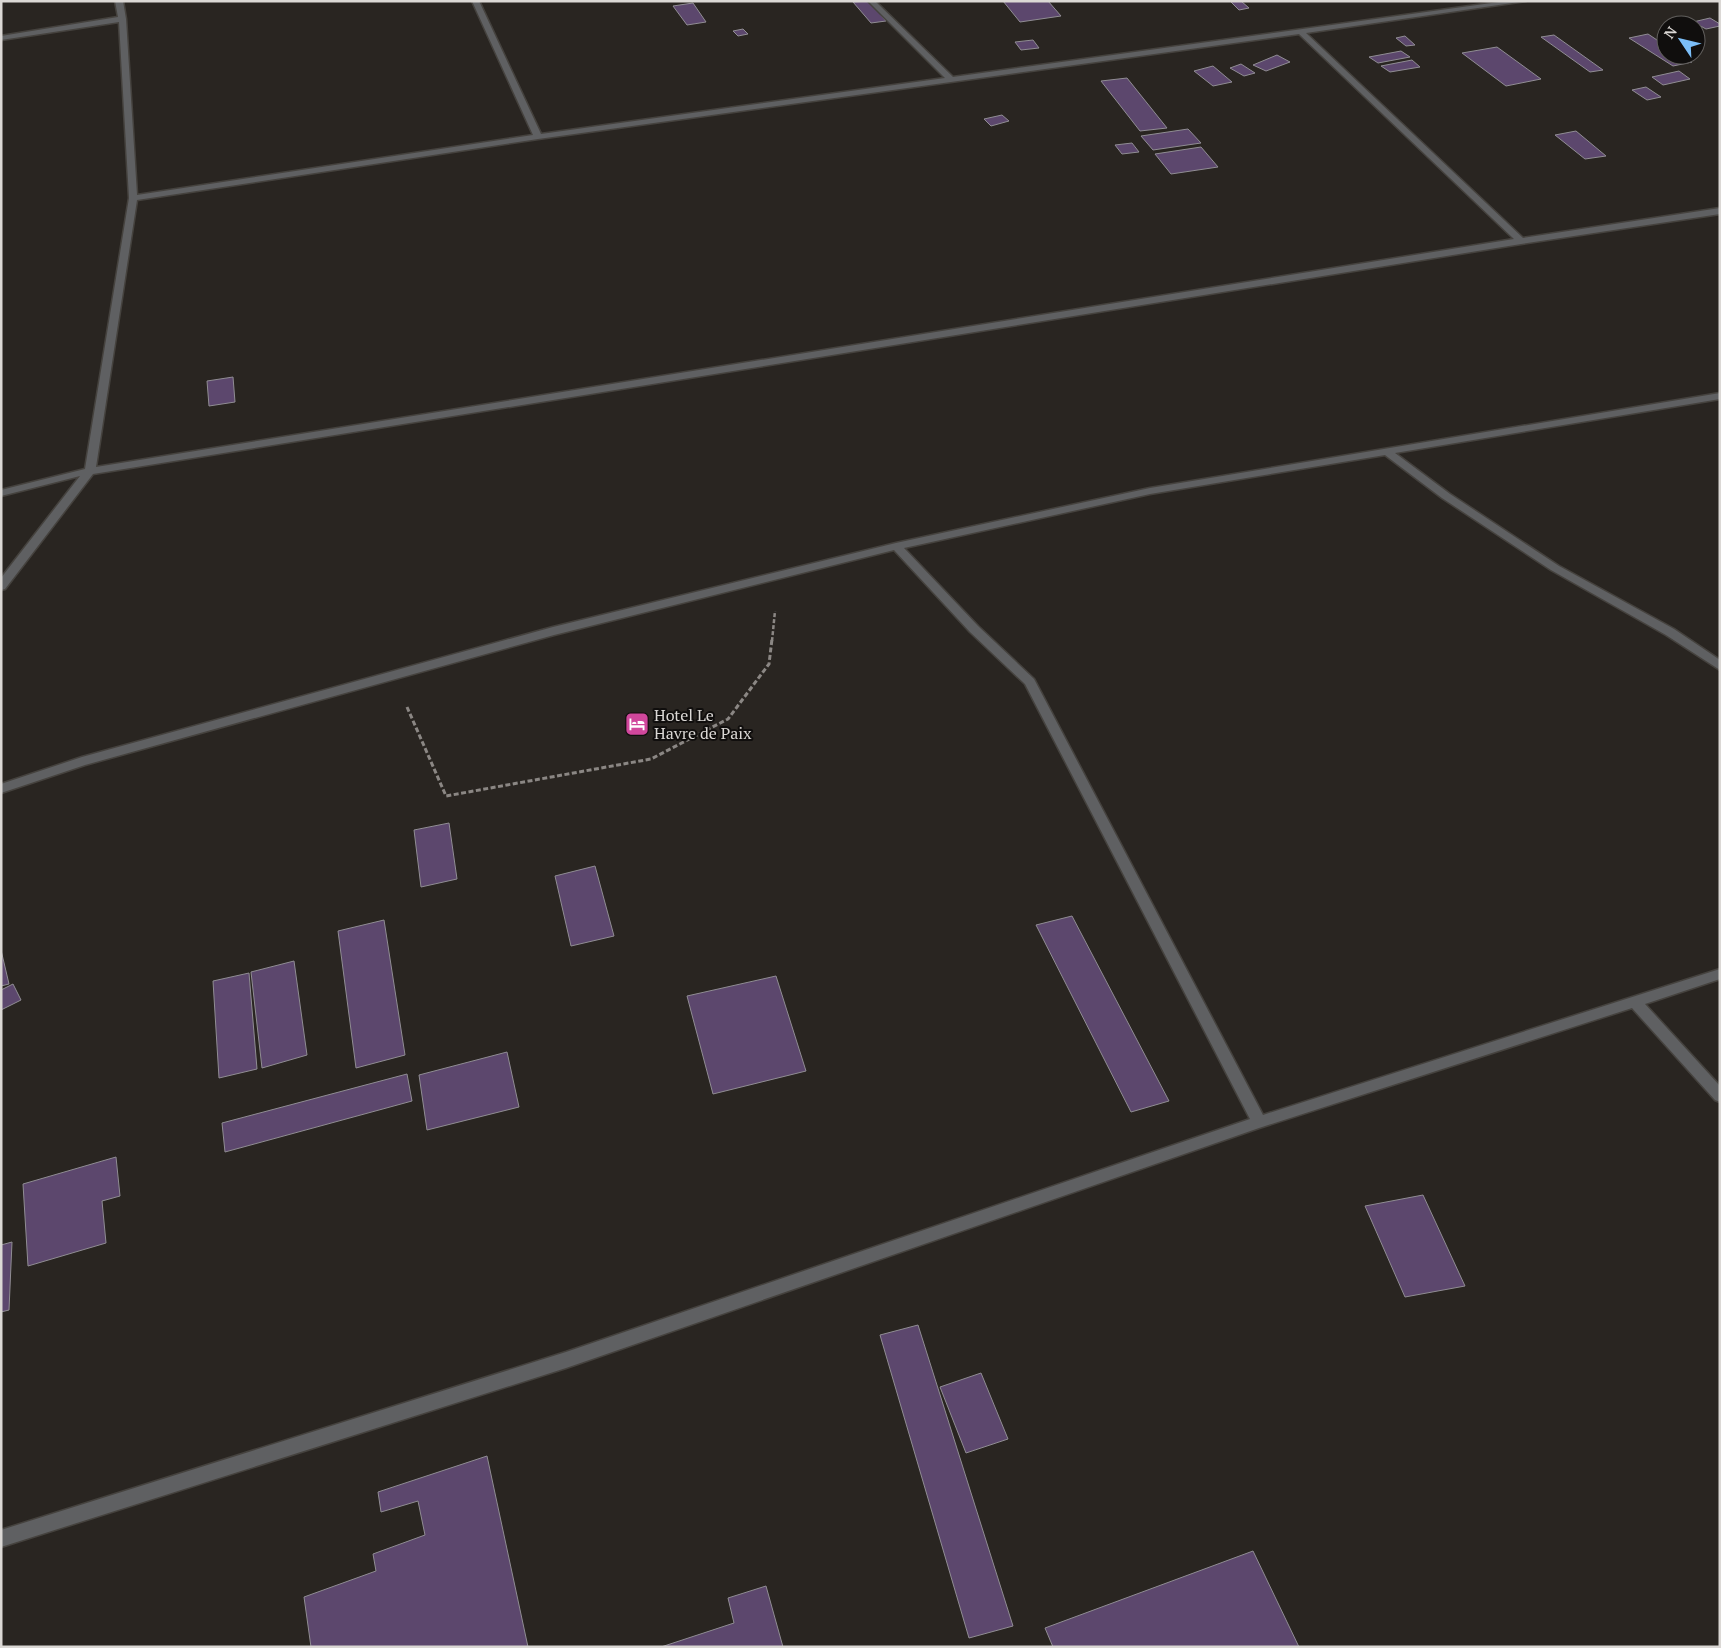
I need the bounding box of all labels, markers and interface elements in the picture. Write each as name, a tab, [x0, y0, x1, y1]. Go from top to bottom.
north arrow	[1656, 15, 1706, 65]
text: N	[1659, 22, 1681, 42]
place label: Hotel Le Havre de Paix	[654, 704, 752, 744]
hotel icon: Hotel Le Havre de Paix	[624, 711, 650, 737]

